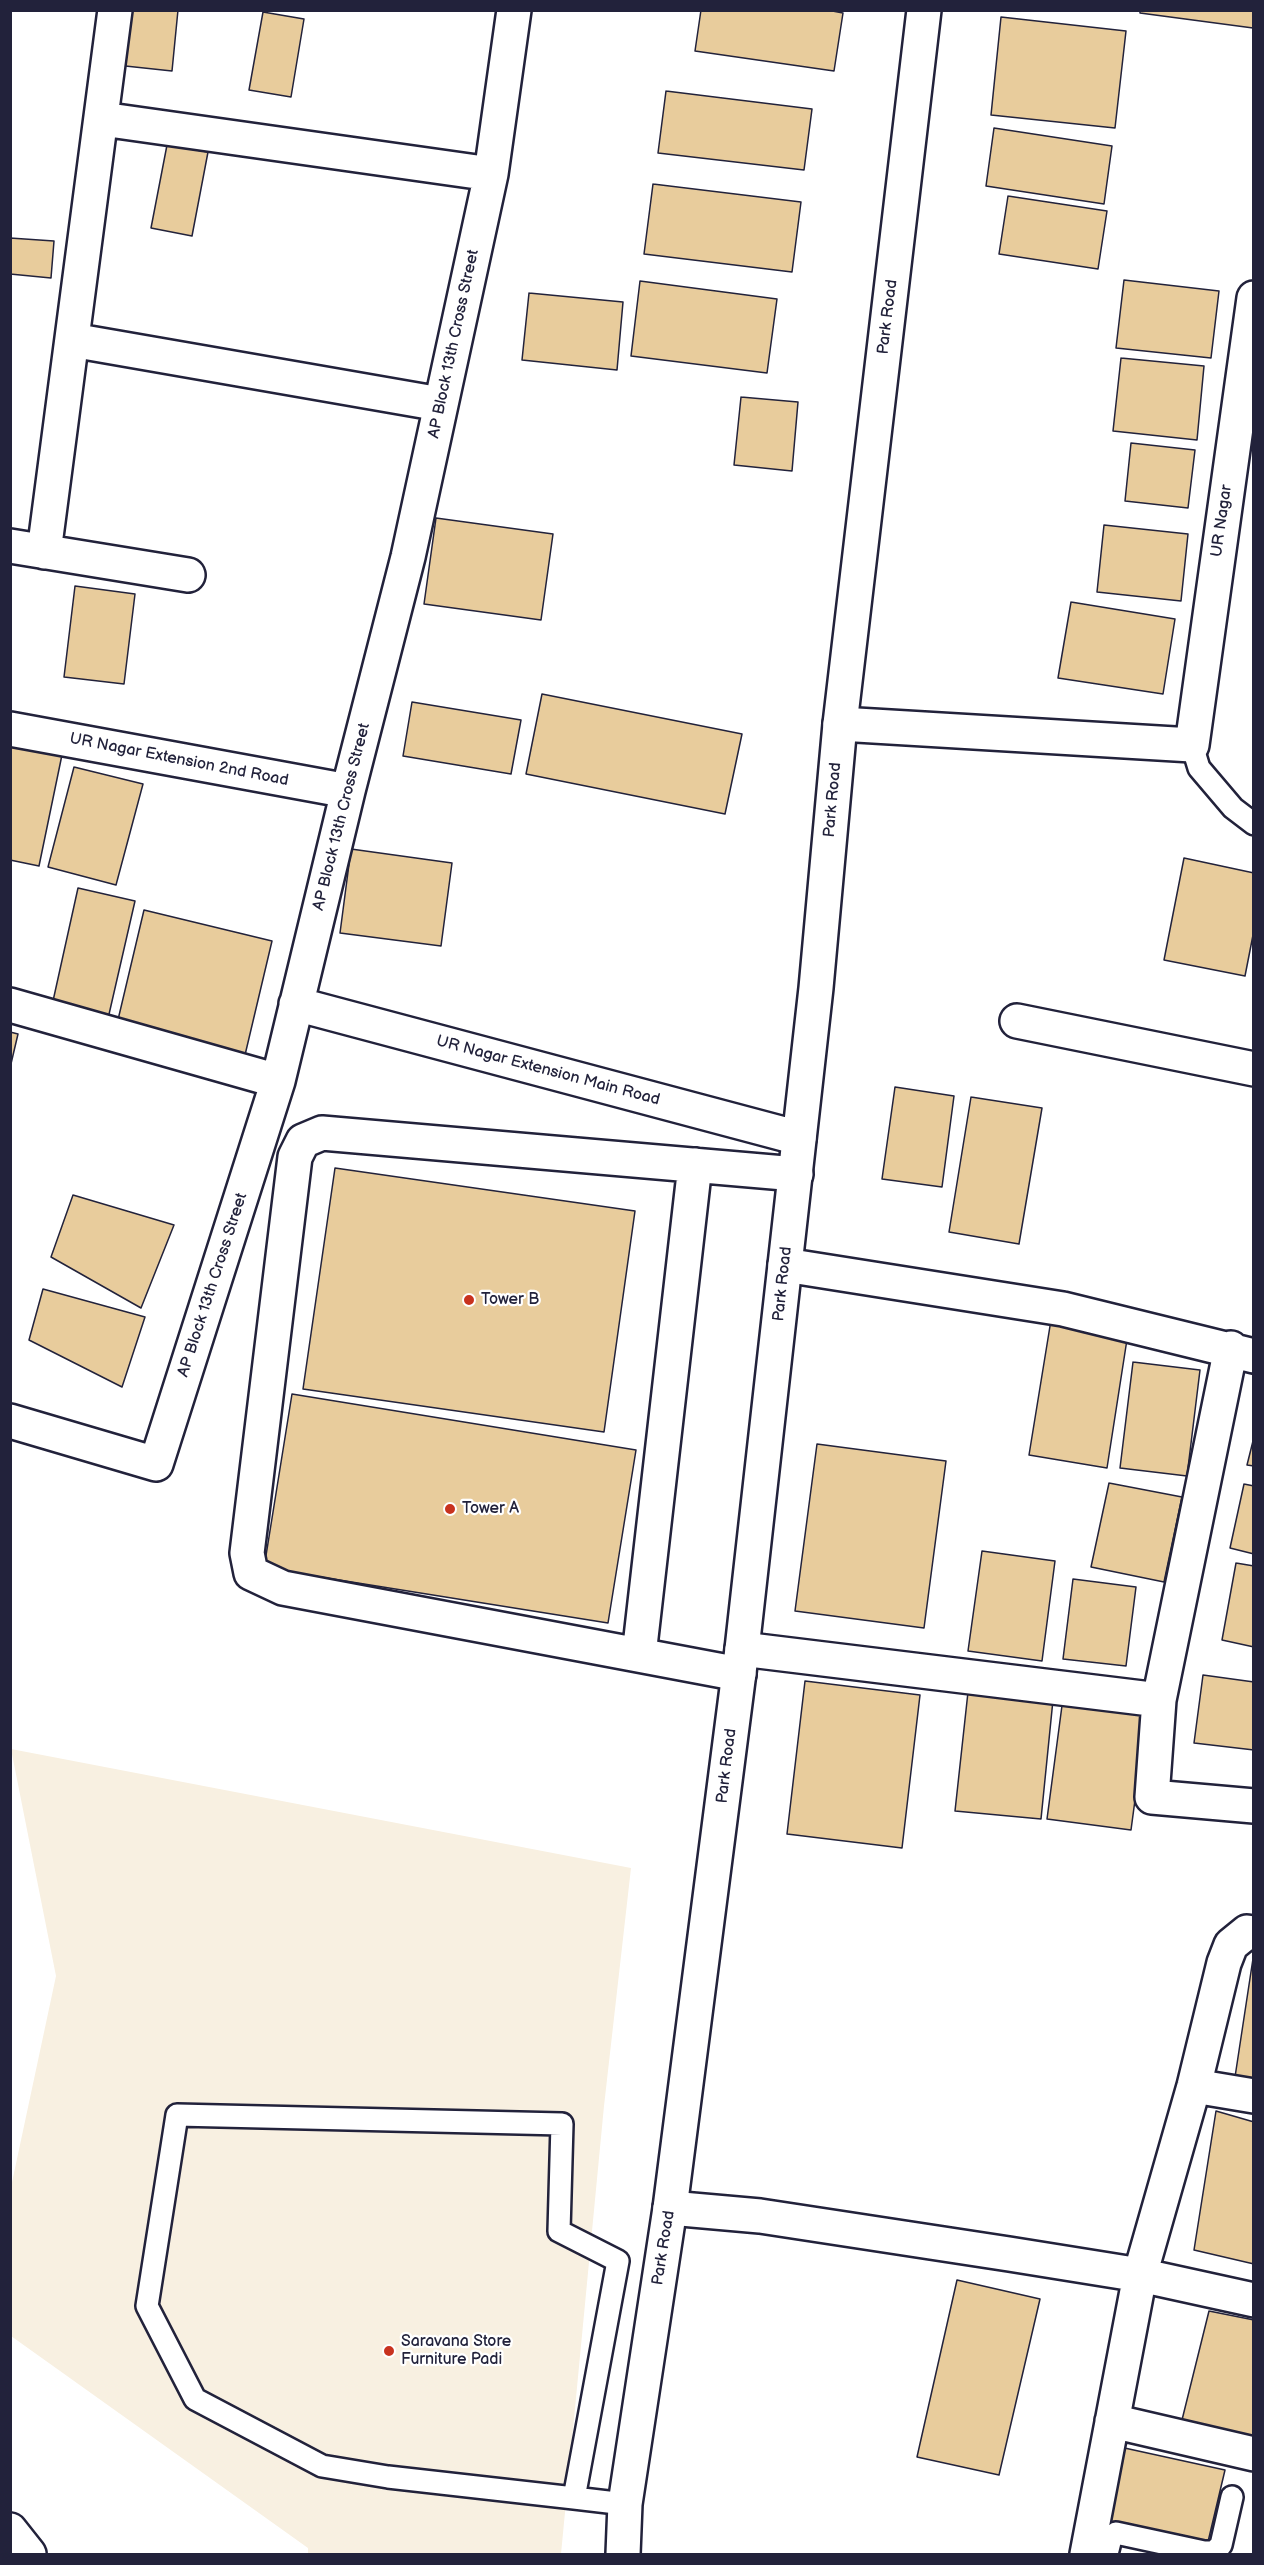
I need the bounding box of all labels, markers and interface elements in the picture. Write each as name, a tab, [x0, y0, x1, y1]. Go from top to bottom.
street label: AP Block 13th Cross Street	[425, 248, 483, 440]
street label: Park Road	[874, 279, 902, 355]
street label: UR Nagar	[1207, 484, 1237, 558]
street label: AP Block 13th Cross Street	[309, 721, 375, 913]
street label: UR Nagar Extension 2nd Road	[68, 729, 290, 791]
street label: Park Road	[820, 762, 846, 838]
street label: UR Nagar Extension Main Road	[434, 1032, 662, 1110]
street label: AP Block 13th Cross Street	[174, 1191, 252, 1379]
street label: Park Road	[770, 1246, 796, 1322]
place label: Tower B	[481, 1290, 539, 1310]
marker: Tower B	[462, 1293, 476, 1307]
place label: Tower A	[462, 1499, 519, 1519]
marker: Tower A	[443, 1502, 457, 1516]
street label: Park Road	[713, 1728, 741, 1804]
street label: Park Road	[649, 2209, 679, 2287]
place label: Saravana Store Furniture Padi	[401, 2332, 511, 2370]
marker: Saravana Store Furniture Padi	[382, 2344, 396, 2358]

